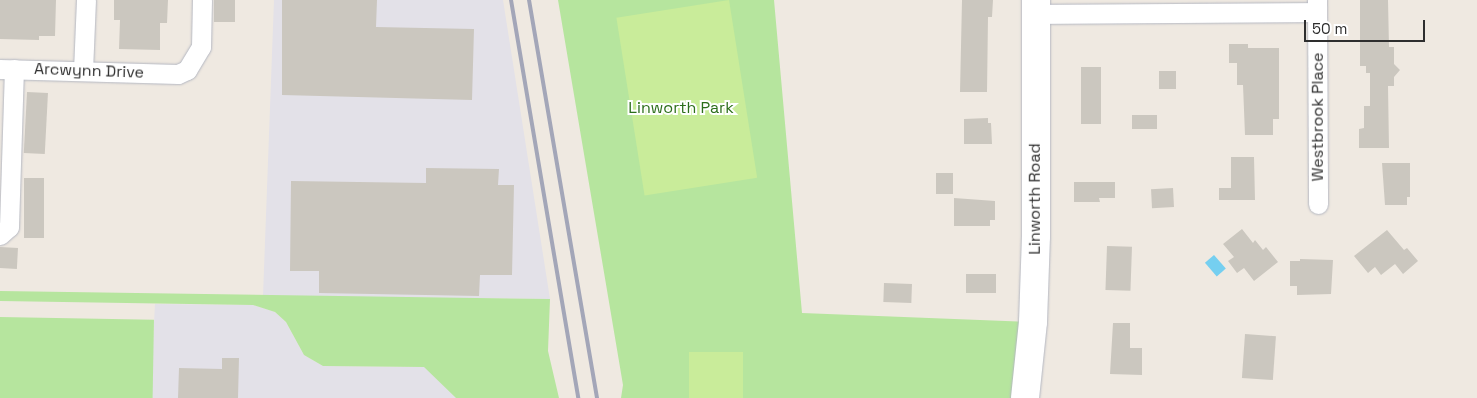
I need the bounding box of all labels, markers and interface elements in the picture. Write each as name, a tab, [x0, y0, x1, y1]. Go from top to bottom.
scale bar	[1307, 10, 1428, 42]
text: 50 m	[1312, 19, 1347, 38]
street label: Westbrook Place	[1308, 53, 1328, 181]
street label: Arcwynn Drive	[34, 59, 144, 83]
park label: Linworth Park	[628, 98, 734, 118]
street label: Linworth Road	[1025, 143, 1045, 255]

